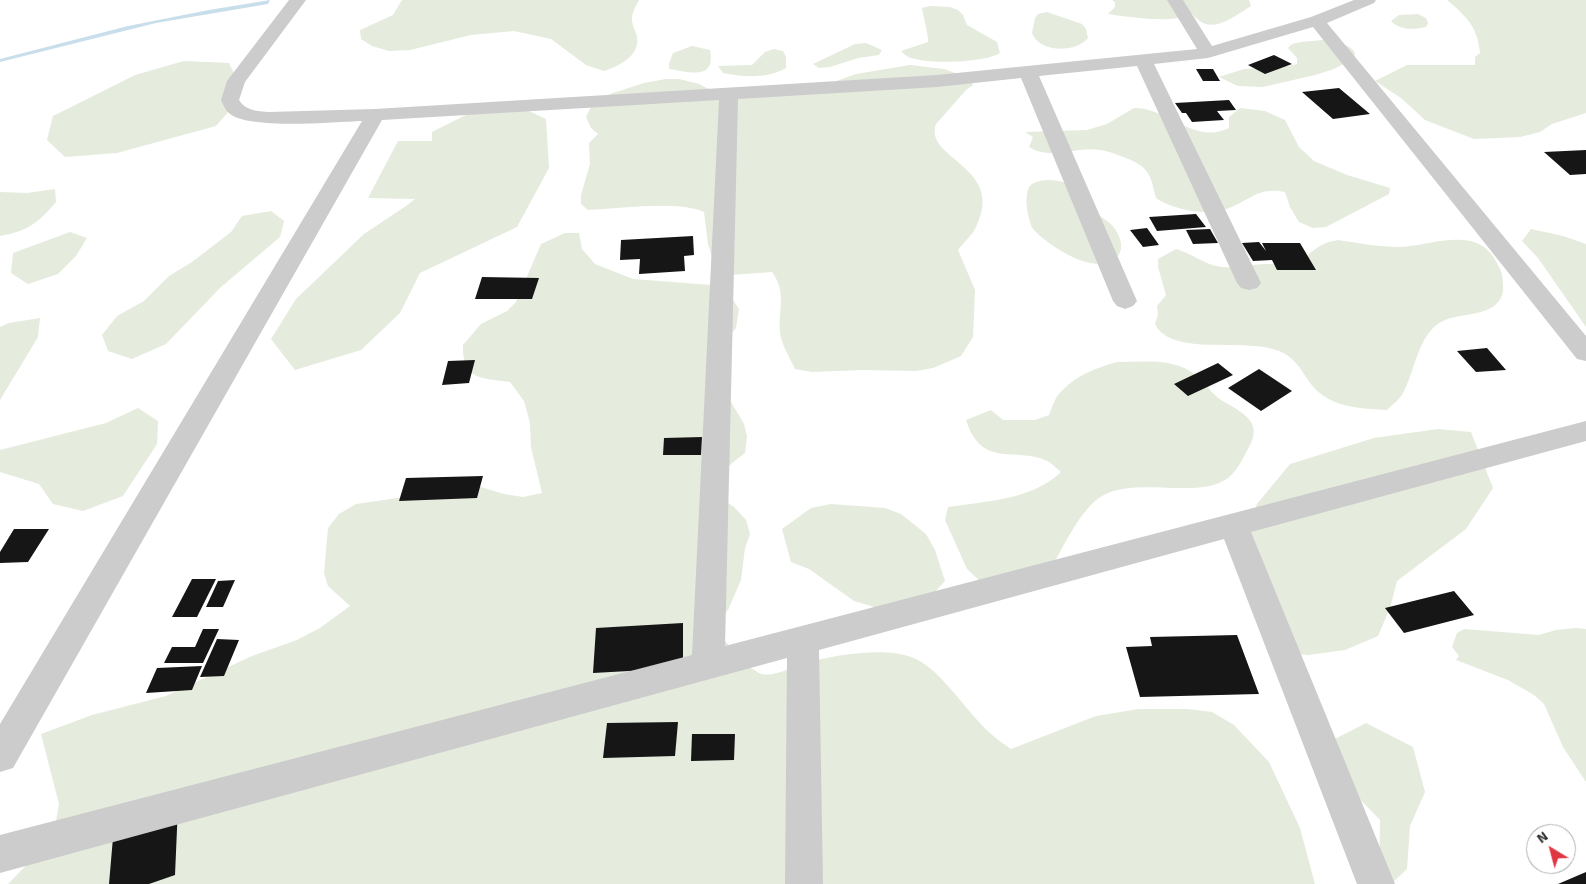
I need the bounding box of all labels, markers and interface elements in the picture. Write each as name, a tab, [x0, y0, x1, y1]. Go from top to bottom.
north arrow	[1526, 824, 1576, 874]
text: N	[1533, 828, 1551, 847]

